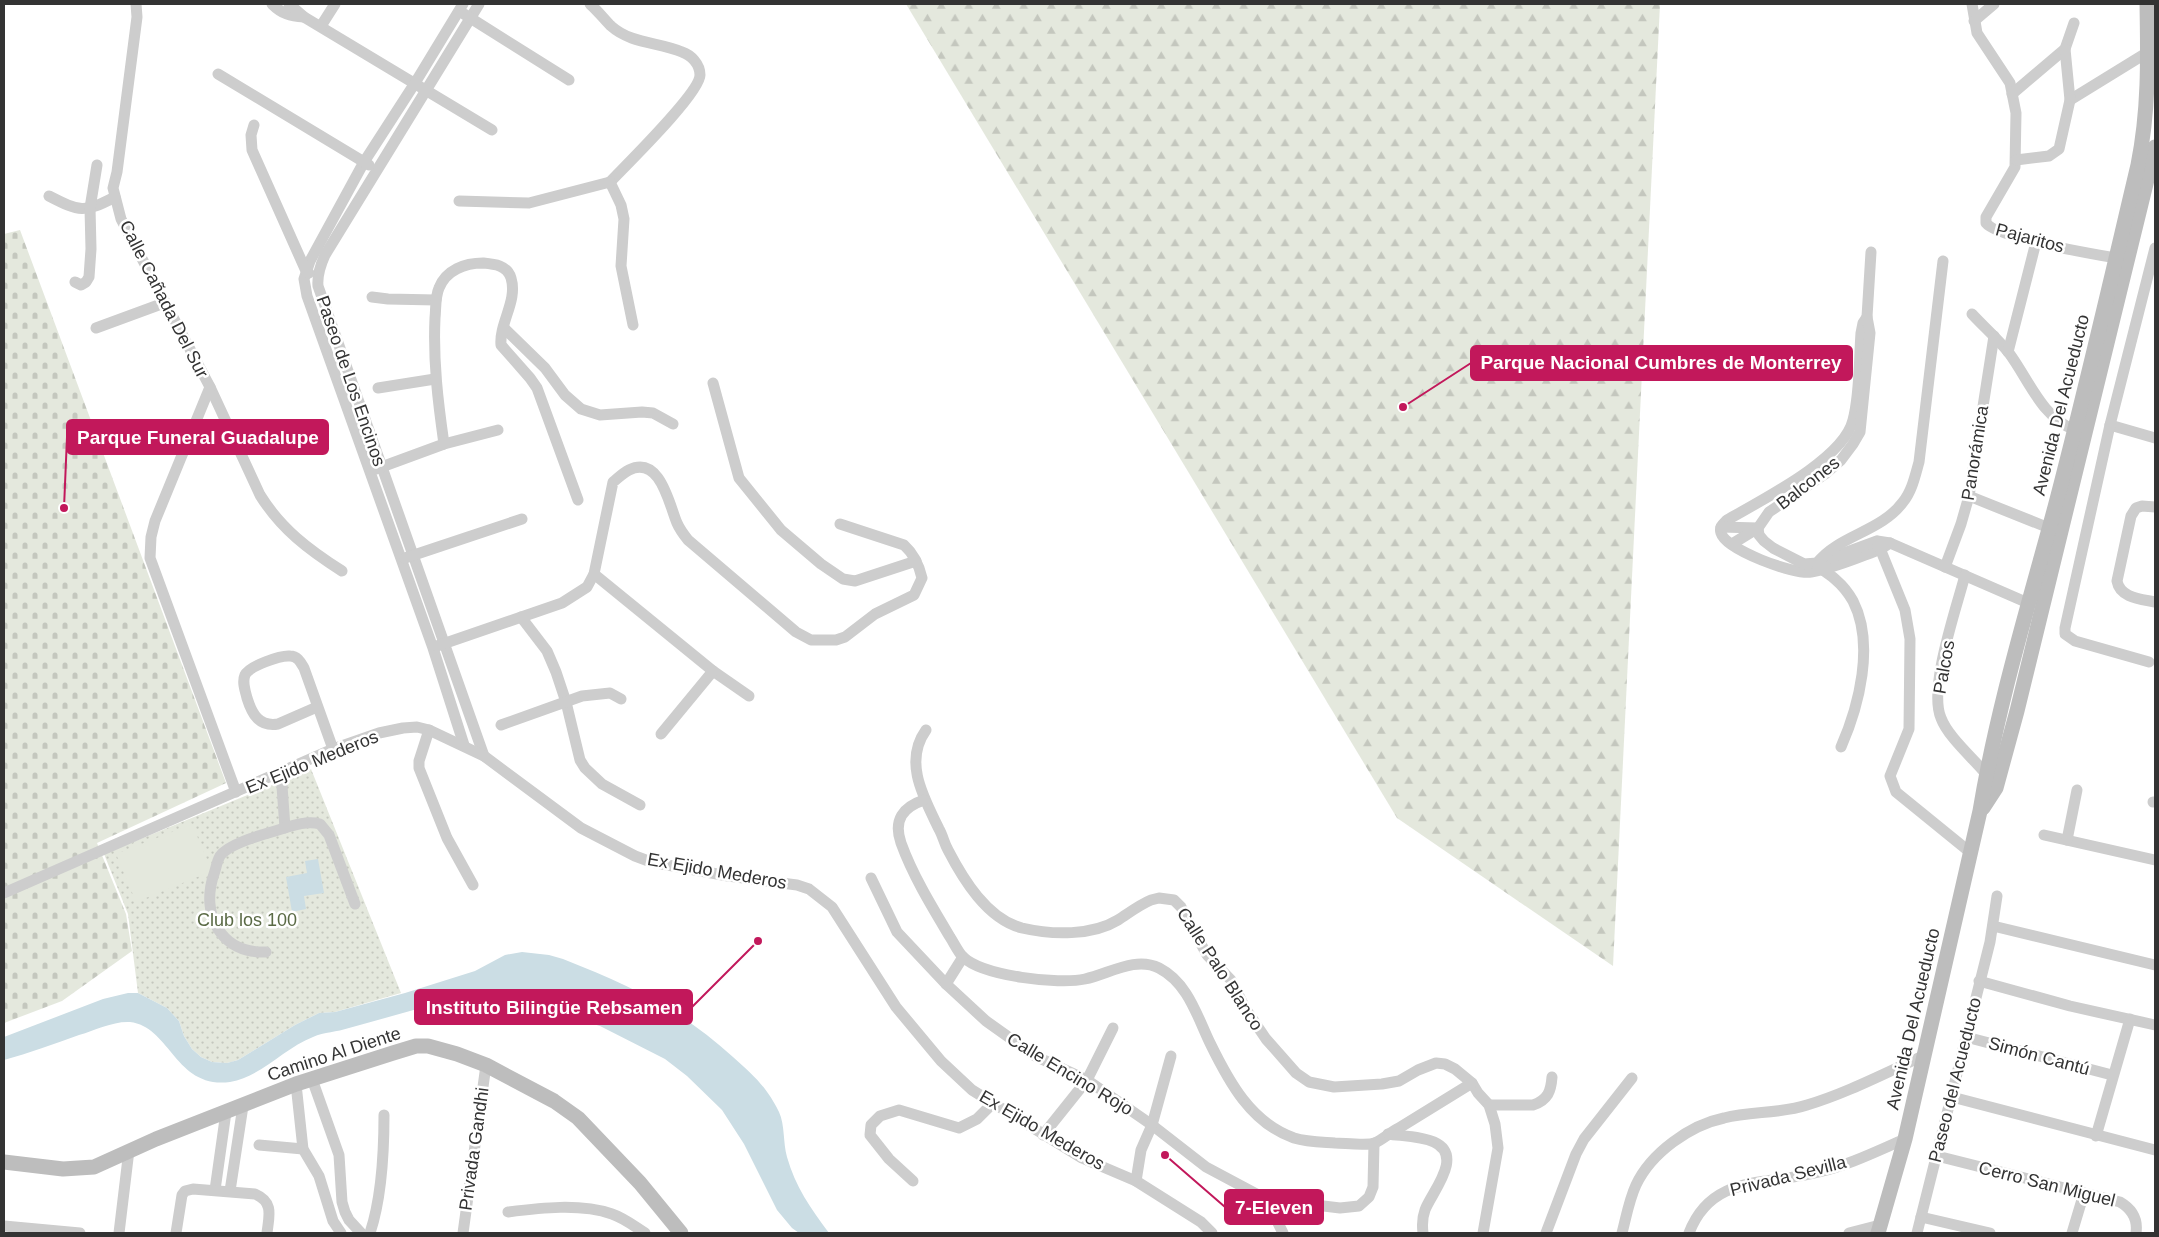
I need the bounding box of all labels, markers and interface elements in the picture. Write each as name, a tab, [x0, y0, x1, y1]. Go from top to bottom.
street label: Calle Cañada Del Sur	[116, 217, 212, 381]
street label: Pajaritos	[1994, 219, 2066, 257]
street label: Paseo de Los Encinos	[312, 293, 390, 469]
street label: Avenida Del Acueducto	[2029, 312, 2093, 498]
callout: Parque Nacional Cumbres de Monterrey	[1471, 346, 1852, 380]
text: Parque Nacional Cumbres de Monterrey	[1480, 352, 1842, 373]
street label: Panorámica	[1958, 403, 1993, 502]
callout: Parque Funeral Guadalupe	[67, 420, 328, 454]
text: Parque Funeral Guadalupe	[77, 427, 319, 448]
street label: Balcones	[1773, 452, 1843, 514]
street label: Palcos	[1929, 639, 1959, 695]
street label: Ex Ejido Mederos	[243, 726, 381, 798]
street label: Ex Ejido Mederos	[646, 849, 788, 893]
street label: Calle Palo Blanco	[1173, 904, 1267, 1034]
park label: Club los 100	[197, 910, 297, 930]
street label: Avenida Del Acueducto	[1882, 926, 1944, 1112]
callout: Instituto Bilingüe Rebsamen	[415, 990, 692, 1024]
street label: Paseo del Acueducto	[1925, 996, 1985, 1164]
text: Instituto Bilingüe Rebsamen	[426, 997, 682, 1018]
street label: Camino Al Diente	[265, 1023, 403, 1085]
street label: Calle Encino Rojo	[1004, 1029, 1136, 1119]
street label: Simón Cantú	[1986, 1033, 2092, 1079]
street label: Privada Gandhi	[455, 1086, 493, 1212]
street label: Ex Ejido Mederos	[976, 1086, 1108, 1174]
street label: Privada Sevilla	[1728, 1152, 1849, 1200]
street label: Cerro San Miguel	[1977, 1157, 2117, 1211]
callout: 7-Eleven	[1225, 1190, 1323, 1224]
text: 7-Eleven	[1235, 1197, 1313, 1218]

